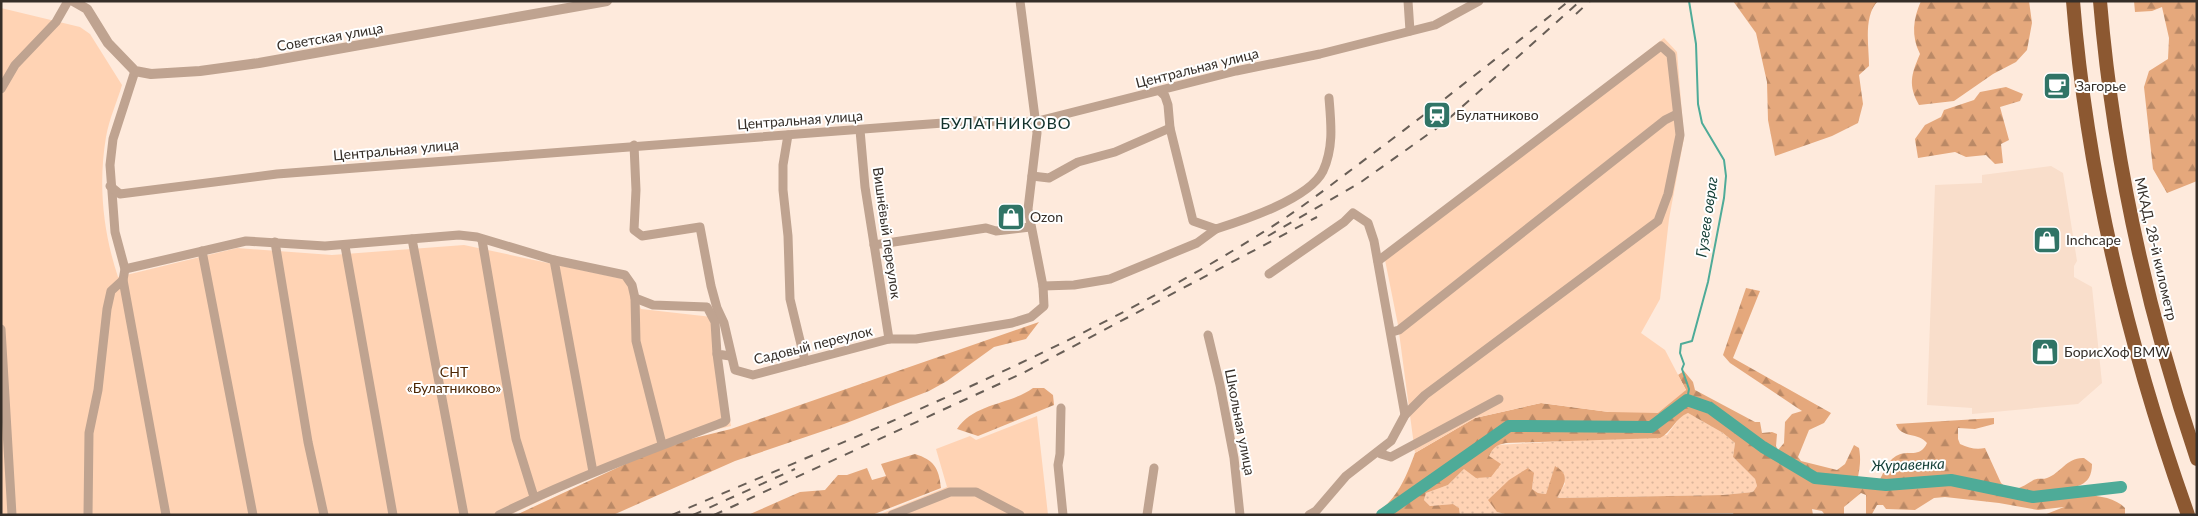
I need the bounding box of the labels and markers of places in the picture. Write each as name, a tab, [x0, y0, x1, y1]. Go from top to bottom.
cafe icon: Загорье	[2042, 71, 2072, 101]
place label: Загорье	[2076, 77, 2126, 94]
station icon: Булатниково	[1422, 100, 1452, 130]
place label: Булатниково	[1456, 106, 1539, 123]
shop icon: Ozon	[996, 202, 1026, 232]
place label: Ozon	[1030, 208, 1063, 225]
shop icon: Inchcape	[2032, 225, 2062, 255]
place label: Inchcape	[2066, 231, 2121, 248]
shop icon: БорисХоф BMW	[2030, 337, 2060, 367]
place label: БорисХоф BMW	[2064, 343, 2170, 360]

